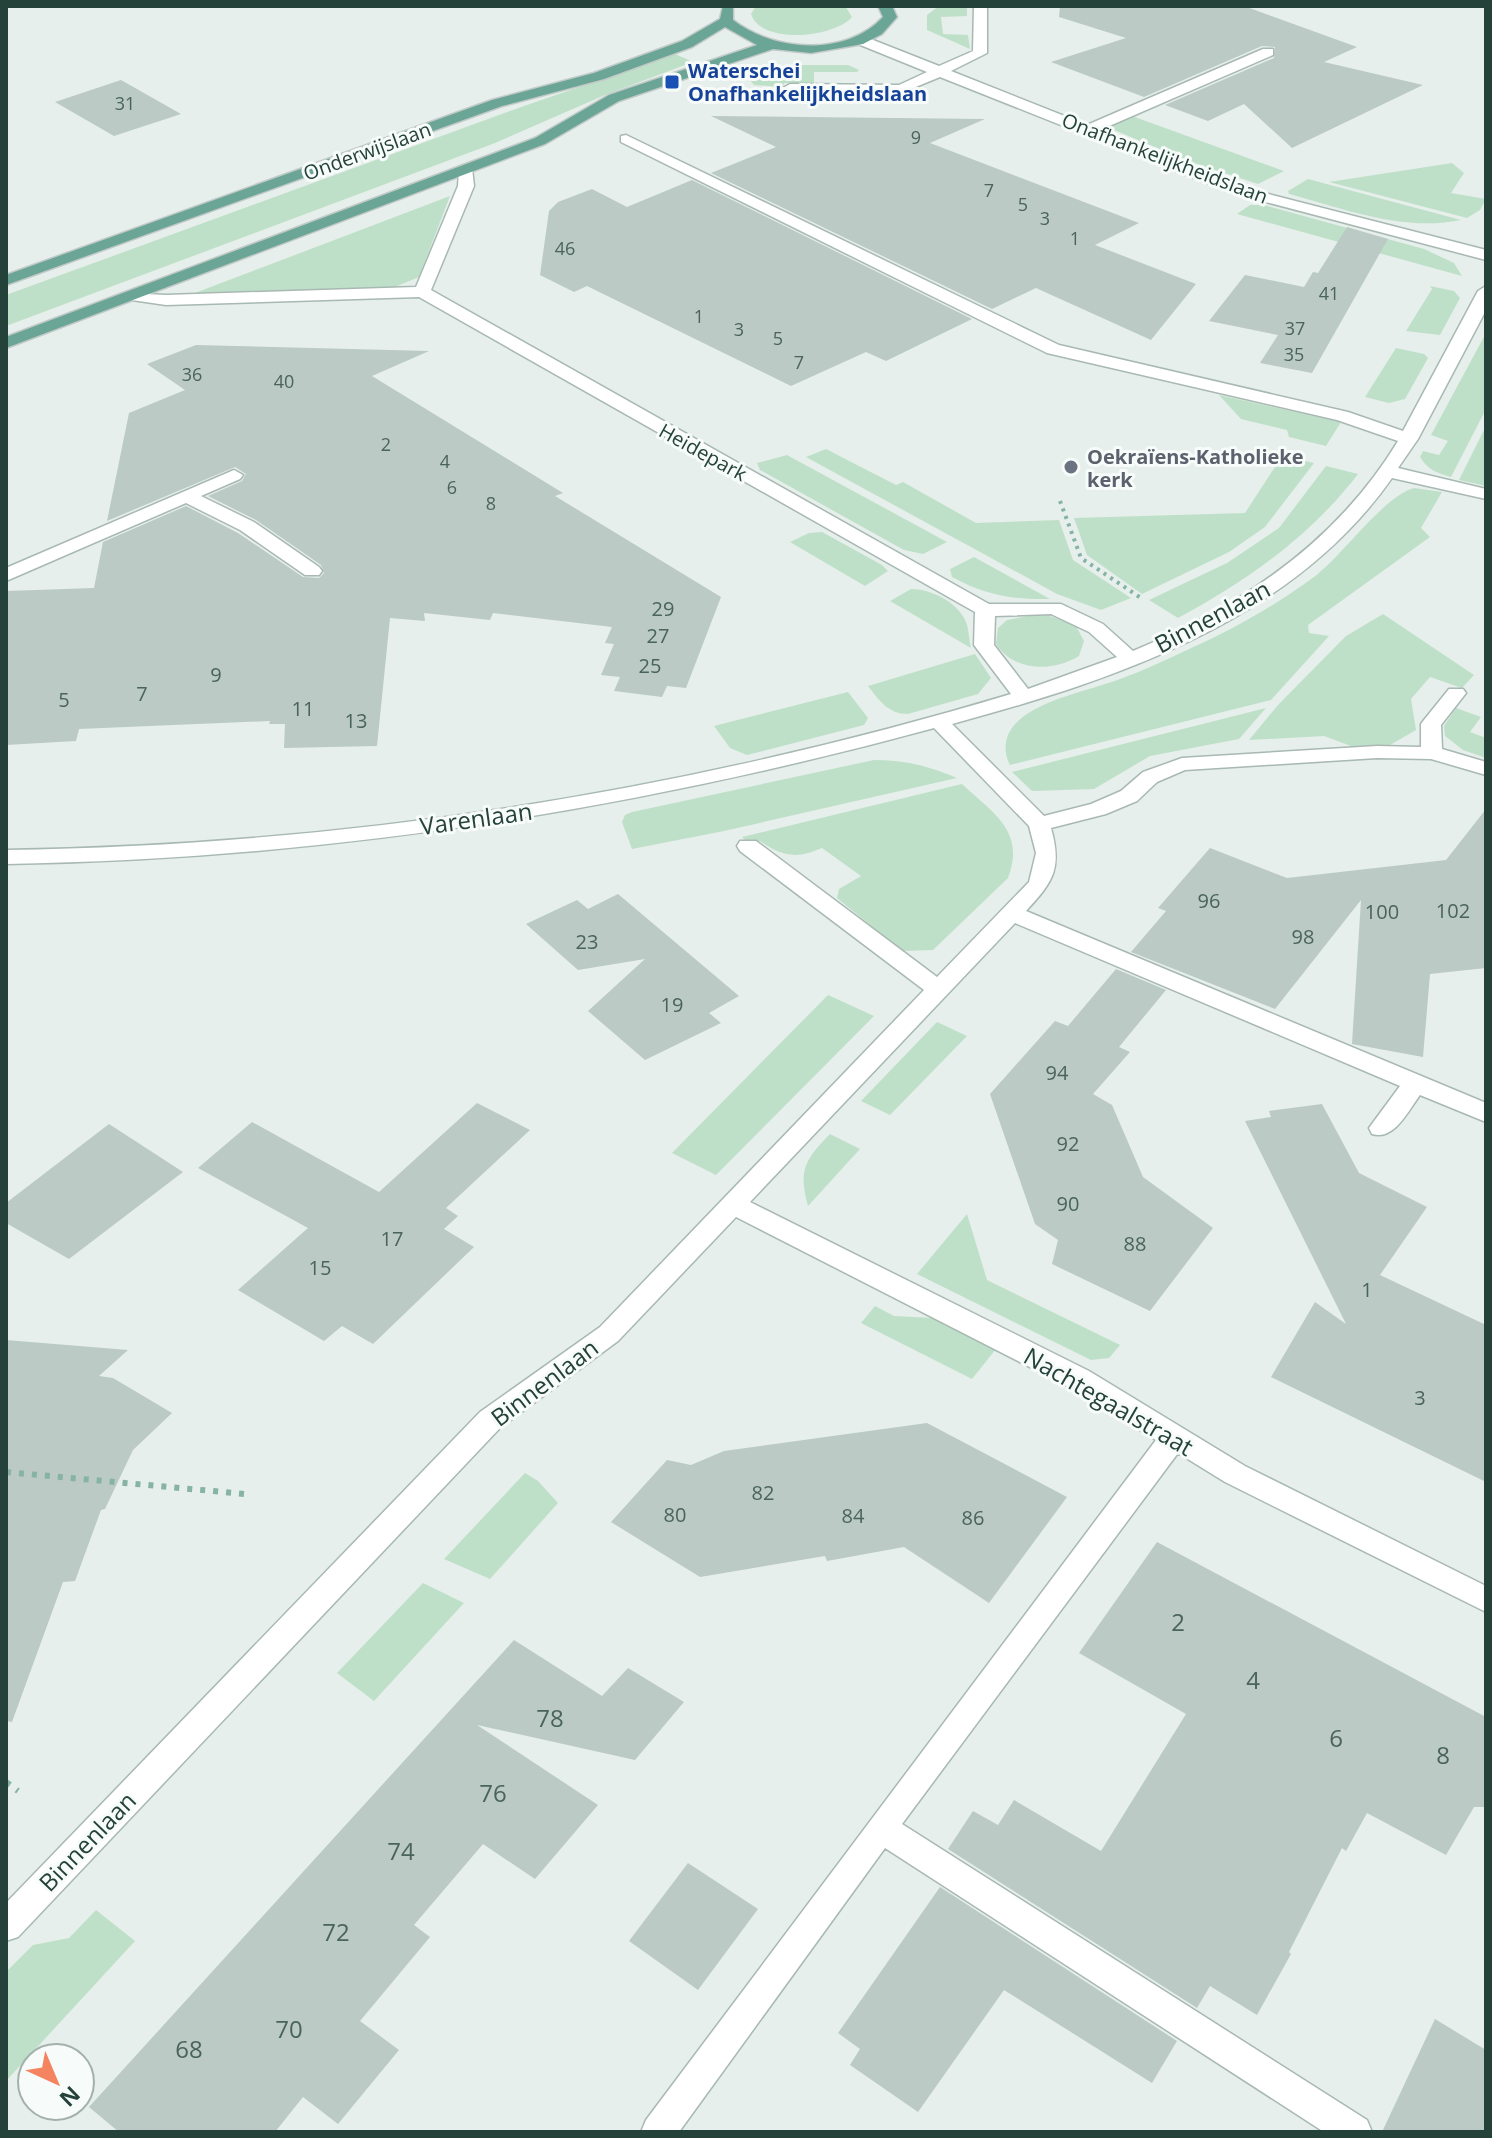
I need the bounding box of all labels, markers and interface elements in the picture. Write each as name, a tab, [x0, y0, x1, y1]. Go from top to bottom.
place label: Waterschei Onafhankelijkheidslaan	[688, 57, 927, 107]
marker: Waterschei Onafhankelijkheidslaan	[663, 73, 681, 91]
house number: 31	[115, 91, 135, 115]
street label: Onafhankelijkheidslaan	[1058, 106, 1272, 210]
street label: Onderwijslaan	[299, 115, 435, 187]
house number: 9	[911, 125, 921, 149]
house number: 7	[984, 178, 994, 202]
house number: 5	[1018, 192, 1028, 216]
house number: 3	[1040, 206, 1050, 230]
house number: 1	[1070, 226, 1080, 250]
house number: 46	[555, 236, 575, 260]
house number: 41	[1319, 281, 1339, 305]
house number: 1	[694, 304, 704, 328]
house number: 37	[1285, 316, 1305, 340]
house number: 3	[734, 317, 744, 341]
house number: 5	[773, 326, 783, 350]
house number: 35	[1284, 342, 1304, 366]
house number: 7	[794, 350, 804, 374]
house number: 36	[182, 362, 202, 386]
house number: 40	[274, 369, 294, 393]
street label: Heidepark	[654, 417, 752, 487]
house number: 2	[381, 432, 391, 456]
place label: Oekraïens-Katholieke kerk	[1087, 443, 1304, 493]
house number: 4	[440, 449, 450, 473]
marker: Oekraïens-Katholieke kerk	[1062, 458, 1080, 476]
house number: 6	[447, 475, 457, 499]
house number: 8	[486, 491, 496, 515]
street label: Binnenlaan	[1148, 572, 1276, 660]
house number: 29	[652, 595, 674, 622]
house number: 27	[647, 622, 669, 649]
house number: 25	[639, 652, 661, 679]
house number: 9	[210, 661, 222, 688]
house number: 7	[136, 680, 148, 707]
house number: 5	[58, 686, 70, 713]
house number: 11	[292, 695, 314, 722]
house number: 13	[345, 707, 367, 734]
street label: Varenlaan	[418, 794, 534, 842]
house number: 96	[1198, 887, 1220, 914]
house number: 102	[1436, 897, 1470, 924]
house number: 100	[1365, 898, 1399, 925]
house number: 98	[1292, 923, 1314, 950]
house number: 23	[576, 928, 598, 955]
house number: 19	[661, 991, 683, 1018]
house number: 94	[1046, 1059, 1069, 1086]
house number: 92	[1057, 1130, 1079, 1157]
house number: 90	[1057, 1190, 1079, 1217]
house number: 17	[381, 1225, 403, 1252]
house number: 88	[1124, 1230, 1146, 1257]
house number: 15	[309, 1254, 331, 1281]
house number: 1	[1361, 1276, 1373, 1303]
street label: Binnenlaan	[483, 1331, 605, 1433]
street label: Nachtegaalstraat	[1018, 1339, 1200, 1463]
house number: 3	[1414, 1384, 1426, 1411]
house number: 82	[752, 1479, 774, 1506]
house number: 80	[664, 1501, 686, 1528]
house number: 84	[842, 1502, 865, 1529]
house number: 86	[962, 1504, 984, 1531]
house number: 2	[1171, 1605, 1185, 1638]
house number: 4	[1246, 1663, 1260, 1696]
house number: 78	[536, 1701, 564, 1734]
house number: 6	[1329, 1721, 1343, 1754]
house number: 8	[1436, 1738, 1450, 1771]
house number: 76	[479, 1776, 507, 1809]
street label: Binnenlaan	[31, 1784, 143, 1898]
house number: 74	[387, 1834, 415, 1867]
house number: 72	[322, 1915, 350, 1948]
house number: 70	[275, 2012, 303, 2045]
house number: 68	[175, 2032, 203, 2065]
north arrow	[16, 2042, 96, 2122]
text: N	[54, 2080, 87, 2114]

